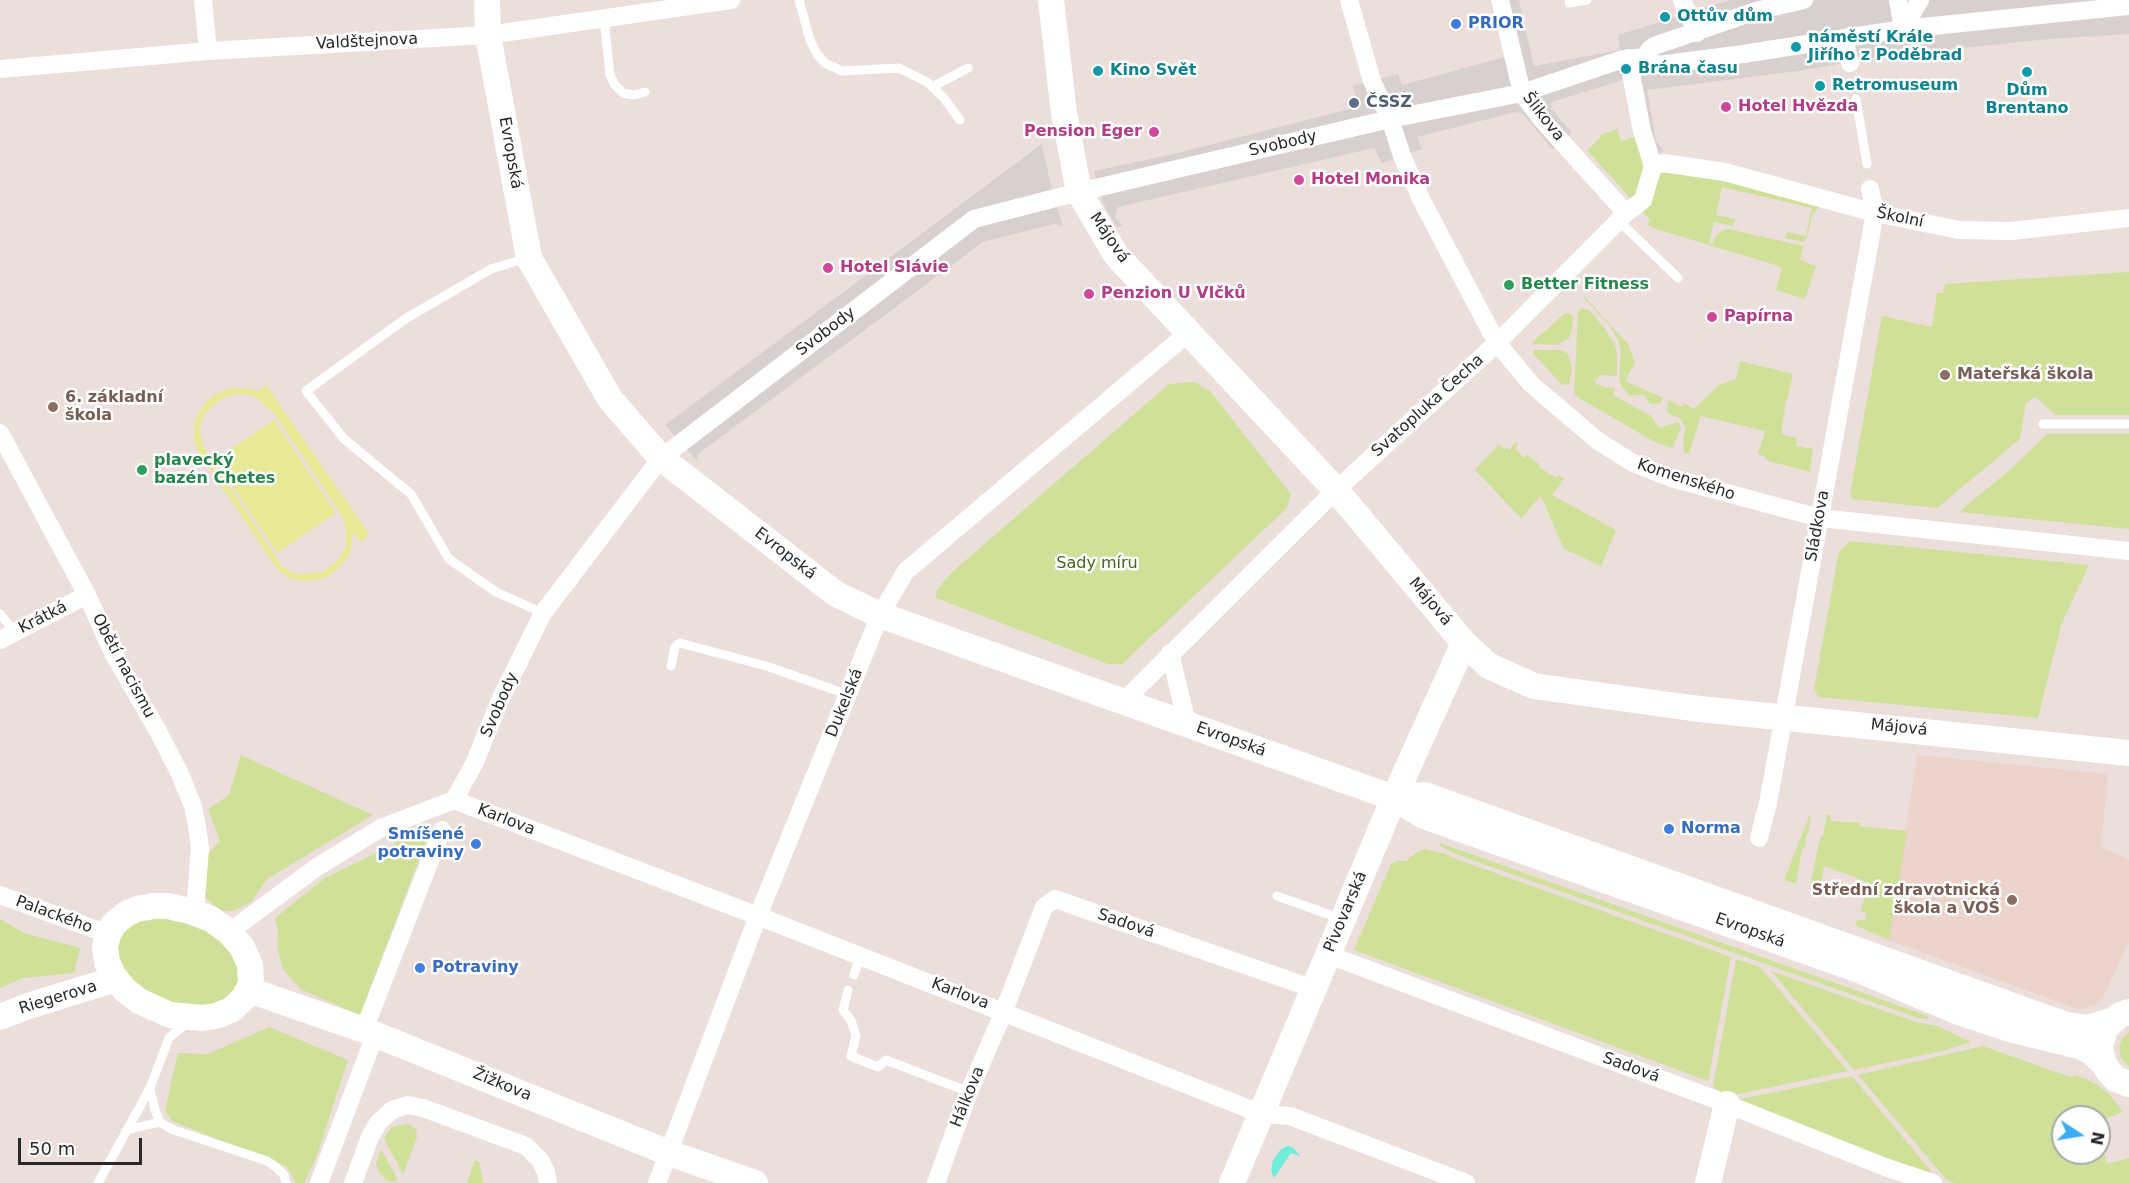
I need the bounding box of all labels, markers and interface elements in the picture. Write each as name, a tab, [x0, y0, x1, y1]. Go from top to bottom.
place label: Ottův dům	[1677, 7, 1773, 27]
marker: Ottův dům	[1658, 10, 1672, 24]
place label: PRIOR	[1468, 14, 1524, 34]
marker: PRIOR	[1449, 17, 1463, 31]
place label: náměstí Krále Jiřího z Poděbrad	[1808, 28, 1962, 66]
street label: Valdštejnova	[315, 30, 419, 54]
marker: náměstí Krále Jiřího z Poděbrad	[1789, 40, 1803, 54]
place label: Brána času	[1638, 59, 1738, 79]
place label: Kino Svět	[1110, 61, 1196, 81]
marker: Brána času	[1619, 62, 1633, 76]
marker: Kino Svět	[1091, 64, 1105, 78]
marker: Dům Brentano	[2020, 65, 2034, 79]
place label: Retromuseum	[1832, 76, 1958, 96]
marker: Retromuseum	[1813, 79, 1827, 93]
place label: Dům Brentano	[1985, 81, 2069, 119]
street label: Šlikova	[1518, 89, 1568, 145]
place label: ČSSZ	[1366, 93, 1412, 113]
marker: ČSSZ	[1347, 96, 1361, 110]
place label: Hotel Hvězda	[1738, 97, 1858, 117]
marker: Hotel Hvězda	[1719, 100, 1733, 114]
street label: Evropská	[494, 115, 526, 191]
place label: Pension Eger	[1024, 122, 1142, 142]
marker: Pension Eger	[1147, 125, 1161, 139]
street label: Svobody	[1247, 127, 1319, 161]
place label: Hotel Monika	[1311, 170, 1430, 190]
marker: Hotel Monika	[1292, 173, 1306, 187]
street label: Školní	[1875, 204, 1925, 232]
street label: Májová	[1085, 209, 1133, 267]
place label: Hotel Slávie	[840, 258, 949, 278]
marker: Hotel Slávie	[821, 261, 835, 275]
place label: Better Fitness	[1521, 275, 1649, 295]
marker: Better Fitness	[1502, 278, 1516, 292]
place label: Penzion U Vlčků	[1101, 284, 1246, 304]
marker: Penzion U Vlčků	[1082, 287, 1096, 301]
street label: Svobody	[793, 304, 859, 360]
place label: Papírna	[1724, 307, 1793, 327]
marker: Papírna	[1705, 310, 1719, 324]
street label: Svatopluka Čecha	[1368, 351, 1488, 461]
place label: Mateřská škola	[1957, 365, 2094, 385]
marker: Mateřská škola	[1938, 368, 1952, 382]
place label: 6. základní škola	[65, 388, 163, 426]
marker: 6. základní škola	[46, 400, 60, 414]
place label: plavecký bazén Chetes	[154, 451, 275, 489]
street label: Komenského	[1635, 455, 1737, 505]
marker: plavecký bazén Chetes	[135, 463, 149, 477]
street label: Sládkova	[1802, 489, 1834, 563]
street label: Evropská	[750, 524, 820, 584]
park label: Sady míru	[1056, 554, 1138, 574]
street label: Májová	[1404, 574, 1456, 630]
street label: Krátká	[16, 598, 70, 638]
street label: Obětí nacismu	[87, 610, 159, 722]
street label: Dukelská	[823, 666, 867, 740]
street label: Svobody	[477, 670, 523, 740]
street label: Májová	[1870, 715, 1928, 741]
street label: Evropská	[1193, 719, 1269, 761]
street label: Karlova	[475, 800, 537, 840]
place label: Norma	[1681, 819, 1741, 839]
marker: Norma	[1662, 822, 1676, 836]
place label: Smíšené potraviny	[377, 825, 464, 863]
marker: Smíšené potraviny	[469, 837, 483, 851]
street label: Pivovarská	[1320, 869, 1372, 955]
place label: Střední zdravotnická škola a VOŠ	[1812, 881, 2000, 919]
street label: Palackého	[13, 892, 95, 938]
marker: Střední zdravotnická škola a VOŠ	[2005, 893, 2019, 907]
street label: Sadová	[1095, 905, 1157, 943]
street label: Evropská	[1712, 910, 1788, 952]
place label: Potraviny	[432, 958, 519, 978]
marker: Potraviny	[413, 961, 427, 975]
street label: Karlova	[929, 974, 991, 1014]
street label: Riegerova	[17, 977, 99, 1019]
street label: Sadová	[1600, 1049, 1662, 1087]
street label: Hálkova	[947, 1064, 989, 1130]
street label: Žižkova	[470, 1065, 534, 1105]
north arrow	[2051, 1105, 2111, 1165]
scale bar	[21, 1126, 146, 1164]
text: N	[2086, 1130, 2108, 1147]
text: 50 m	[29, 1138, 75, 1159]

